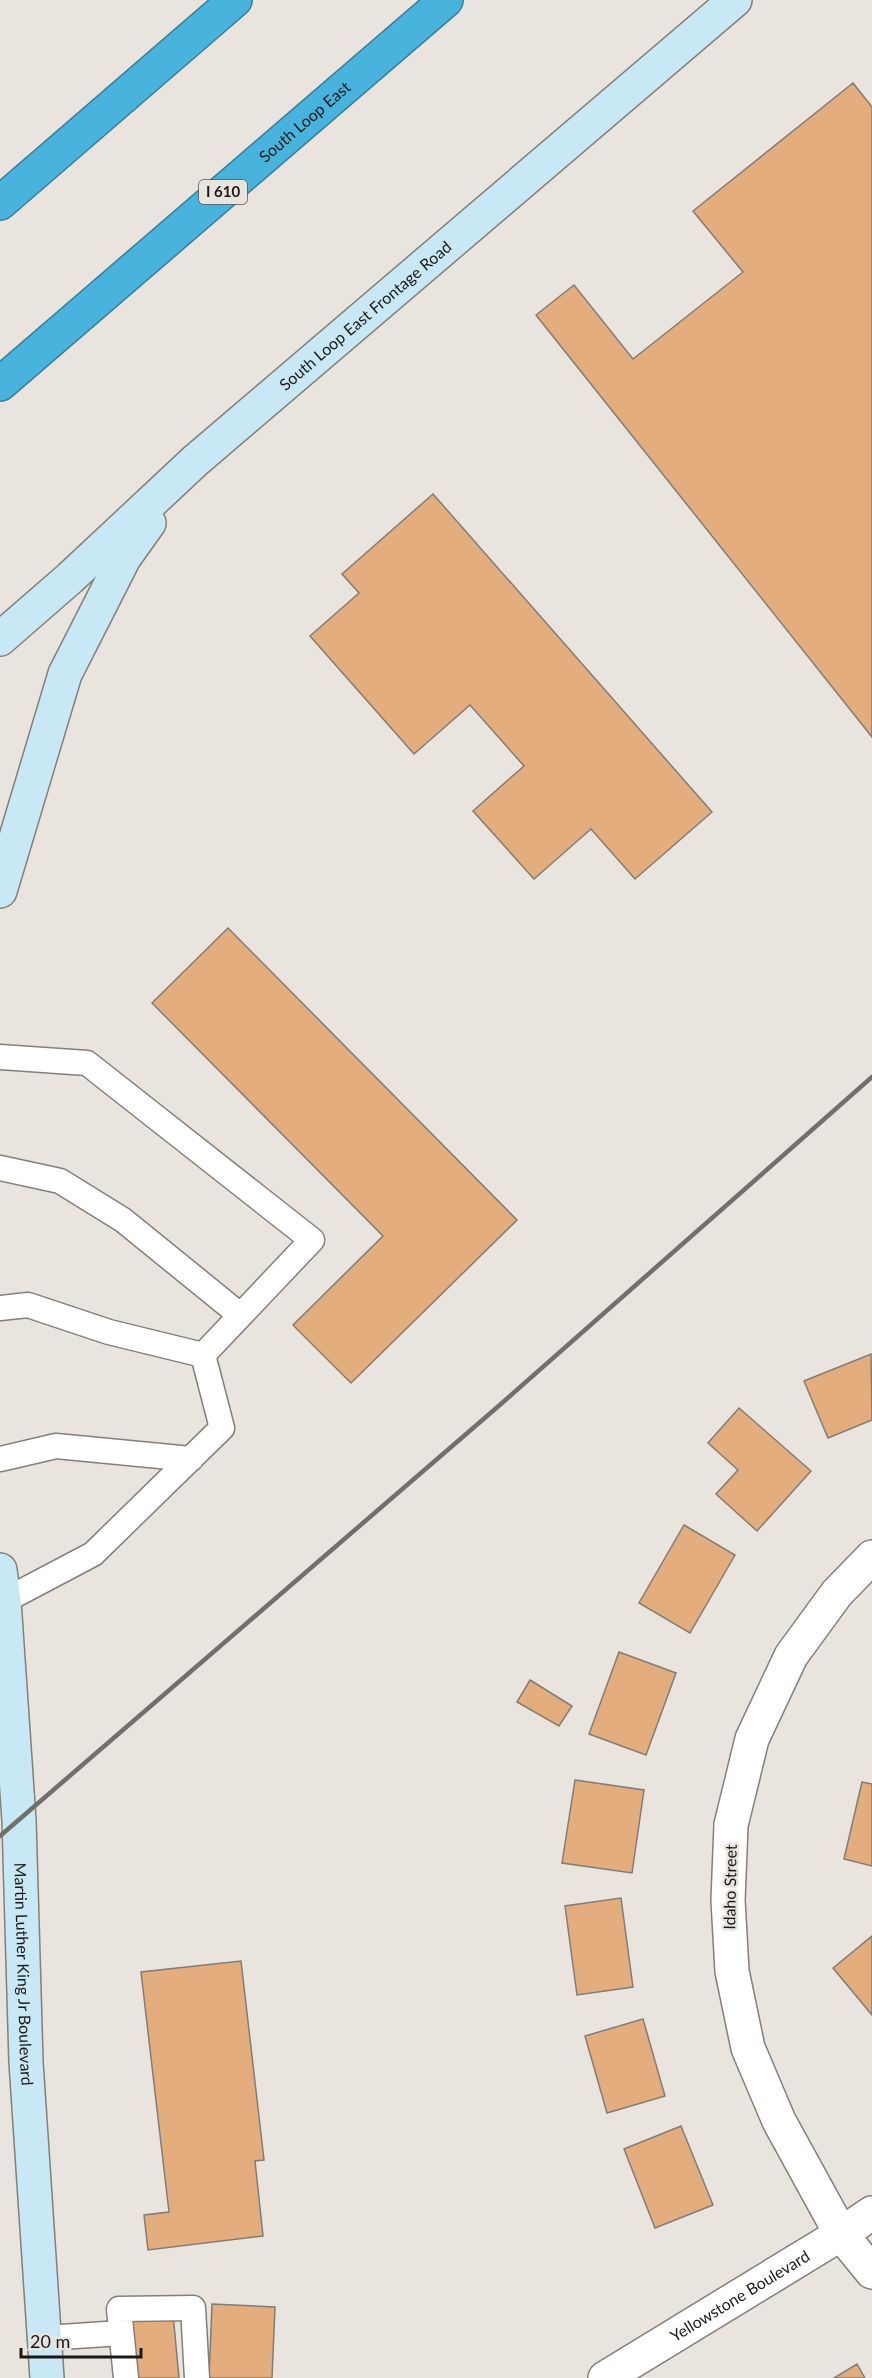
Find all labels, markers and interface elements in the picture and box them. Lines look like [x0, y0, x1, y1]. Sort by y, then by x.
street label: South Loop East [255, 77, 354, 166]
road number: I 610 [199, 180, 247, 204]
street label: South Loop East Frontage Road [275, 237, 455, 394]
street label: Idaho Street [719, 1844, 740, 1930]
street label: Martin Luther King Jr Boulevard [11, 1862, 38, 2086]
street label: Yellowstone Boulevard [666, 2246, 813, 2345]
scale bar [21, 2321, 141, 2359]
text: 20 m [30, 2330, 70, 2352]

